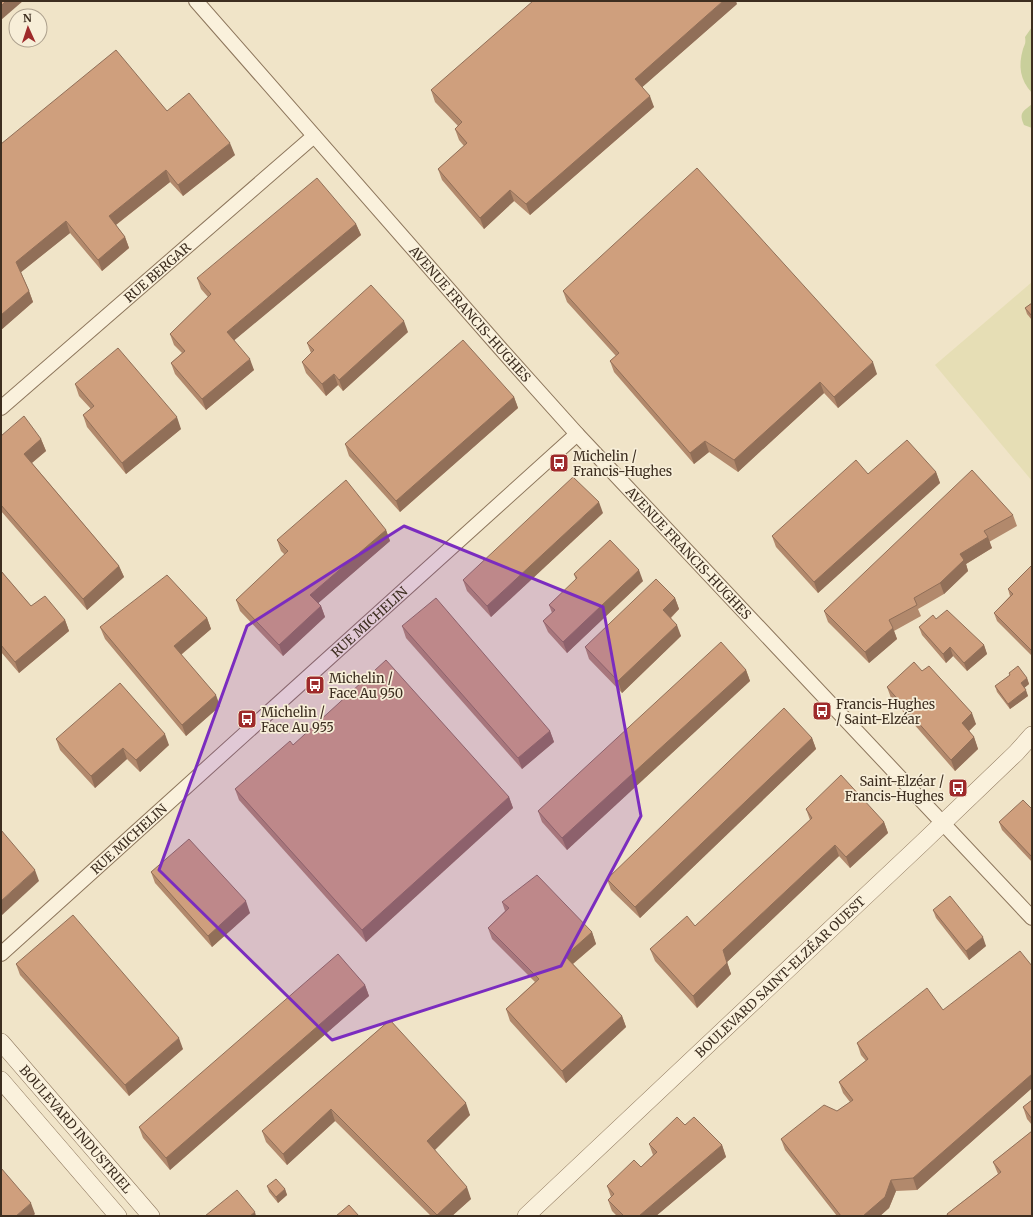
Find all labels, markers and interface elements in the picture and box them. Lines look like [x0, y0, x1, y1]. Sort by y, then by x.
north arrow [8, 8, 48, 48]
text: N [23, 11, 32, 25]
street label: RUE BERGAR [120, 239, 194, 306]
street label: AVENUE FRANCIS-HUGHES [405, 241, 535, 386]
place label: Michelin / Francis-Hughes [573, 448, 672, 480]
bus stop icon: Michelin / Francis-Hughes [548, 452, 570, 474]
street label: AVENUE FRANCIS-HUGHES [622, 482, 755, 623]
street label: RUE MICHELIN [327, 583, 411, 661]
place label: Michelin / Face Au 950 [329, 670, 403, 702]
bus stop icon: Michelin / Face Au 950 [304, 674, 326, 696]
place label: Francis-Hughes / Saint-Elzéar [836, 696, 935, 728]
bus stop icon: Francis-Hughes / Saint-Elzéar [811, 700, 833, 722]
place label: Michelin / Face Au 955 [261, 704, 334, 736]
bus stop icon: Michelin / Face Au 955 [236, 708, 258, 730]
place label: Saint-Elzéar / Francis-Hughes [845, 773, 944, 805]
bus stop icon: Saint-Elzéar / Francis-Hughes [947, 777, 969, 799]
street label: RUE MICHELIN [87, 800, 170, 878]
street label: BOULEVARD SAINT-ELZÉAR OUEST [691, 892, 869, 1061]
street label: BOULEVARD INDUSTRIEL [16, 1061, 136, 1197]

